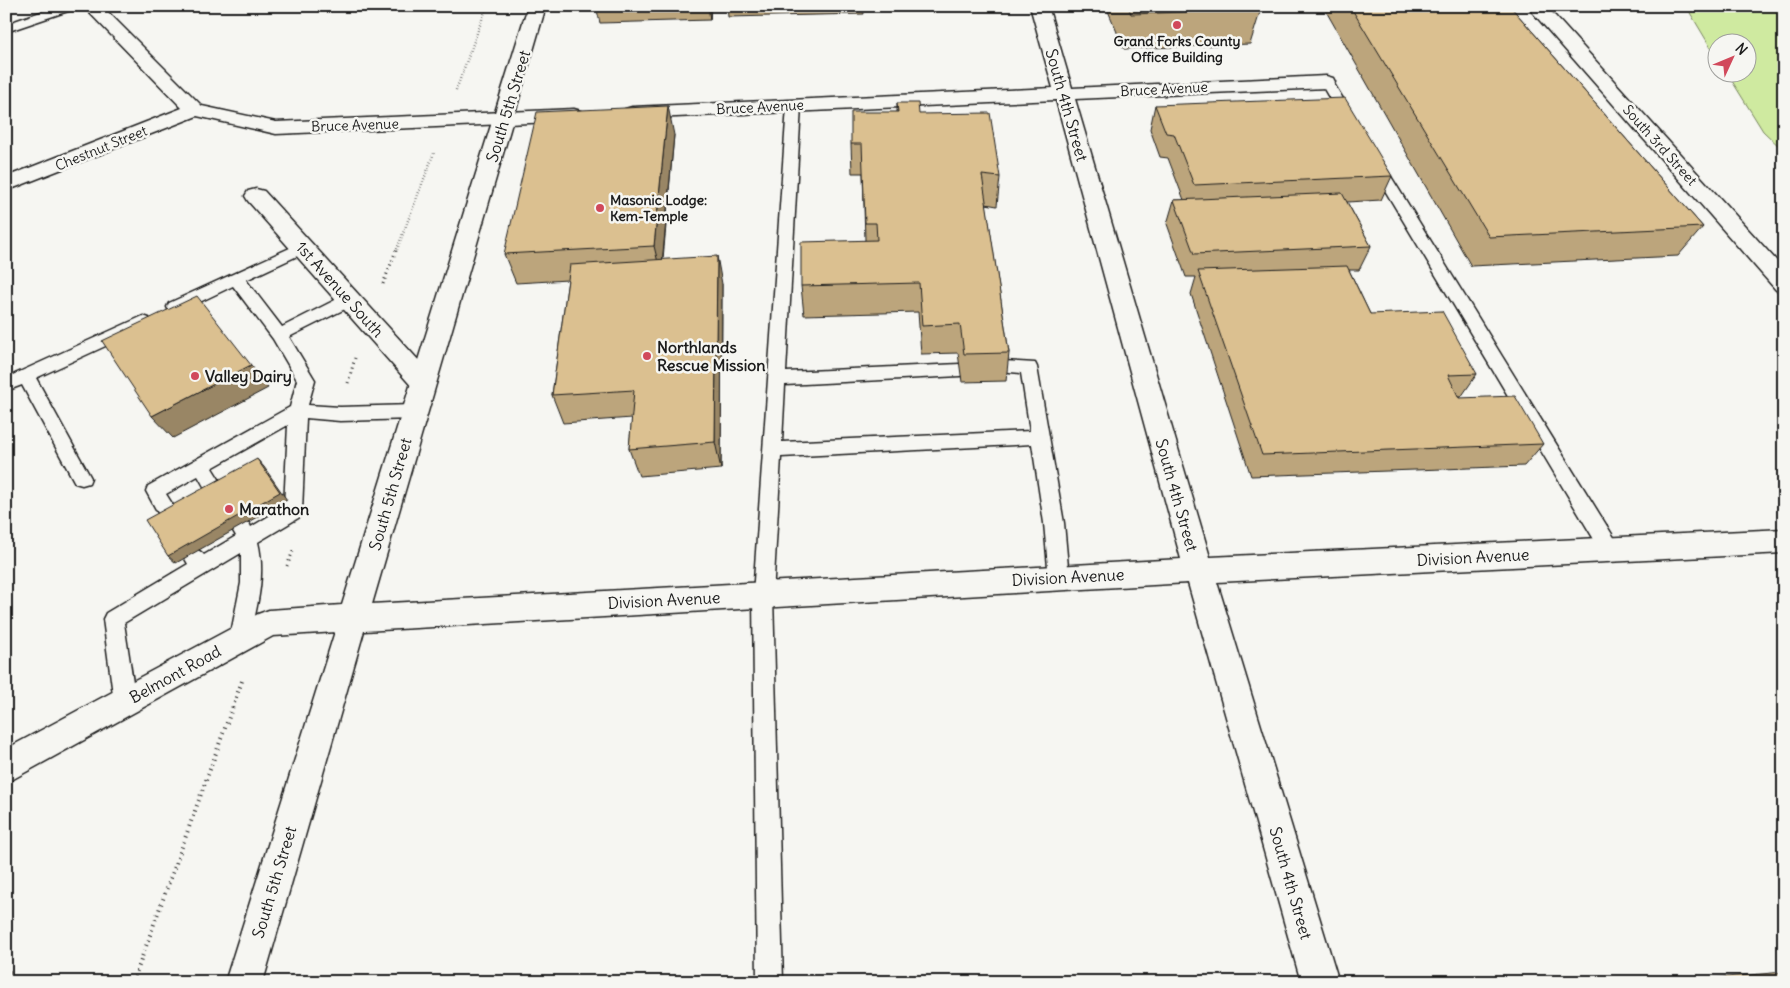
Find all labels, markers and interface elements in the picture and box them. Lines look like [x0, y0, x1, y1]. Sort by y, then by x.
marker: Grand Forks County Office Building [1171, 19, 1183, 31]
place label: Grand Forks County Office Building [1114, 32, 1240, 66]
north arrow [1708, 32, 1758, 82]
text: N [1732, 39, 1751, 59]
street label: South 4th Street [1041, 46, 1093, 164]
street label: South 5th Street [481, 47, 535, 164]
street label: Bruce Avenue [1120, 78, 1208, 100]
street label: Bruce Avenue [716, 96, 804, 118]
street label: South 3rd Street [1619, 101, 1701, 189]
street label: Bruce Avenue [311, 114, 399, 136]
street label: Chestnut Street [52, 121, 150, 175]
place label: Masonic Lodge: Kem-Temple [610, 191, 707, 225]
marker: Masonic Lodge: Kem-Temple [594, 202, 606, 214]
street label: 1st Avenue South [292, 237, 388, 341]
place label: Northlands Rescue Mission [657, 337, 765, 375]
marker: Northlands Rescue Mission [641, 350, 653, 362]
place label: Valley Dairy [205, 366, 292, 387]
marker: Valley Dairy [189, 370, 201, 382]
street label: South 5th Street [364, 435, 416, 553]
street label: South 4th Street [1151, 436, 1203, 554]
place label: Marathon [239, 499, 309, 519]
marker: Marathon [223, 503, 235, 515]
street label: Division Avenue [1416, 544, 1530, 570]
street label: Division Avenue [1011, 564, 1125, 590]
street label: Division Avenue [607, 587, 721, 613]
street label: Belmont Road [126, 641, 224, 707]
street label: South 5th Street [247, 823, 301, 940]
street label: South 4th Street [1265, 824, 1317, 942]

